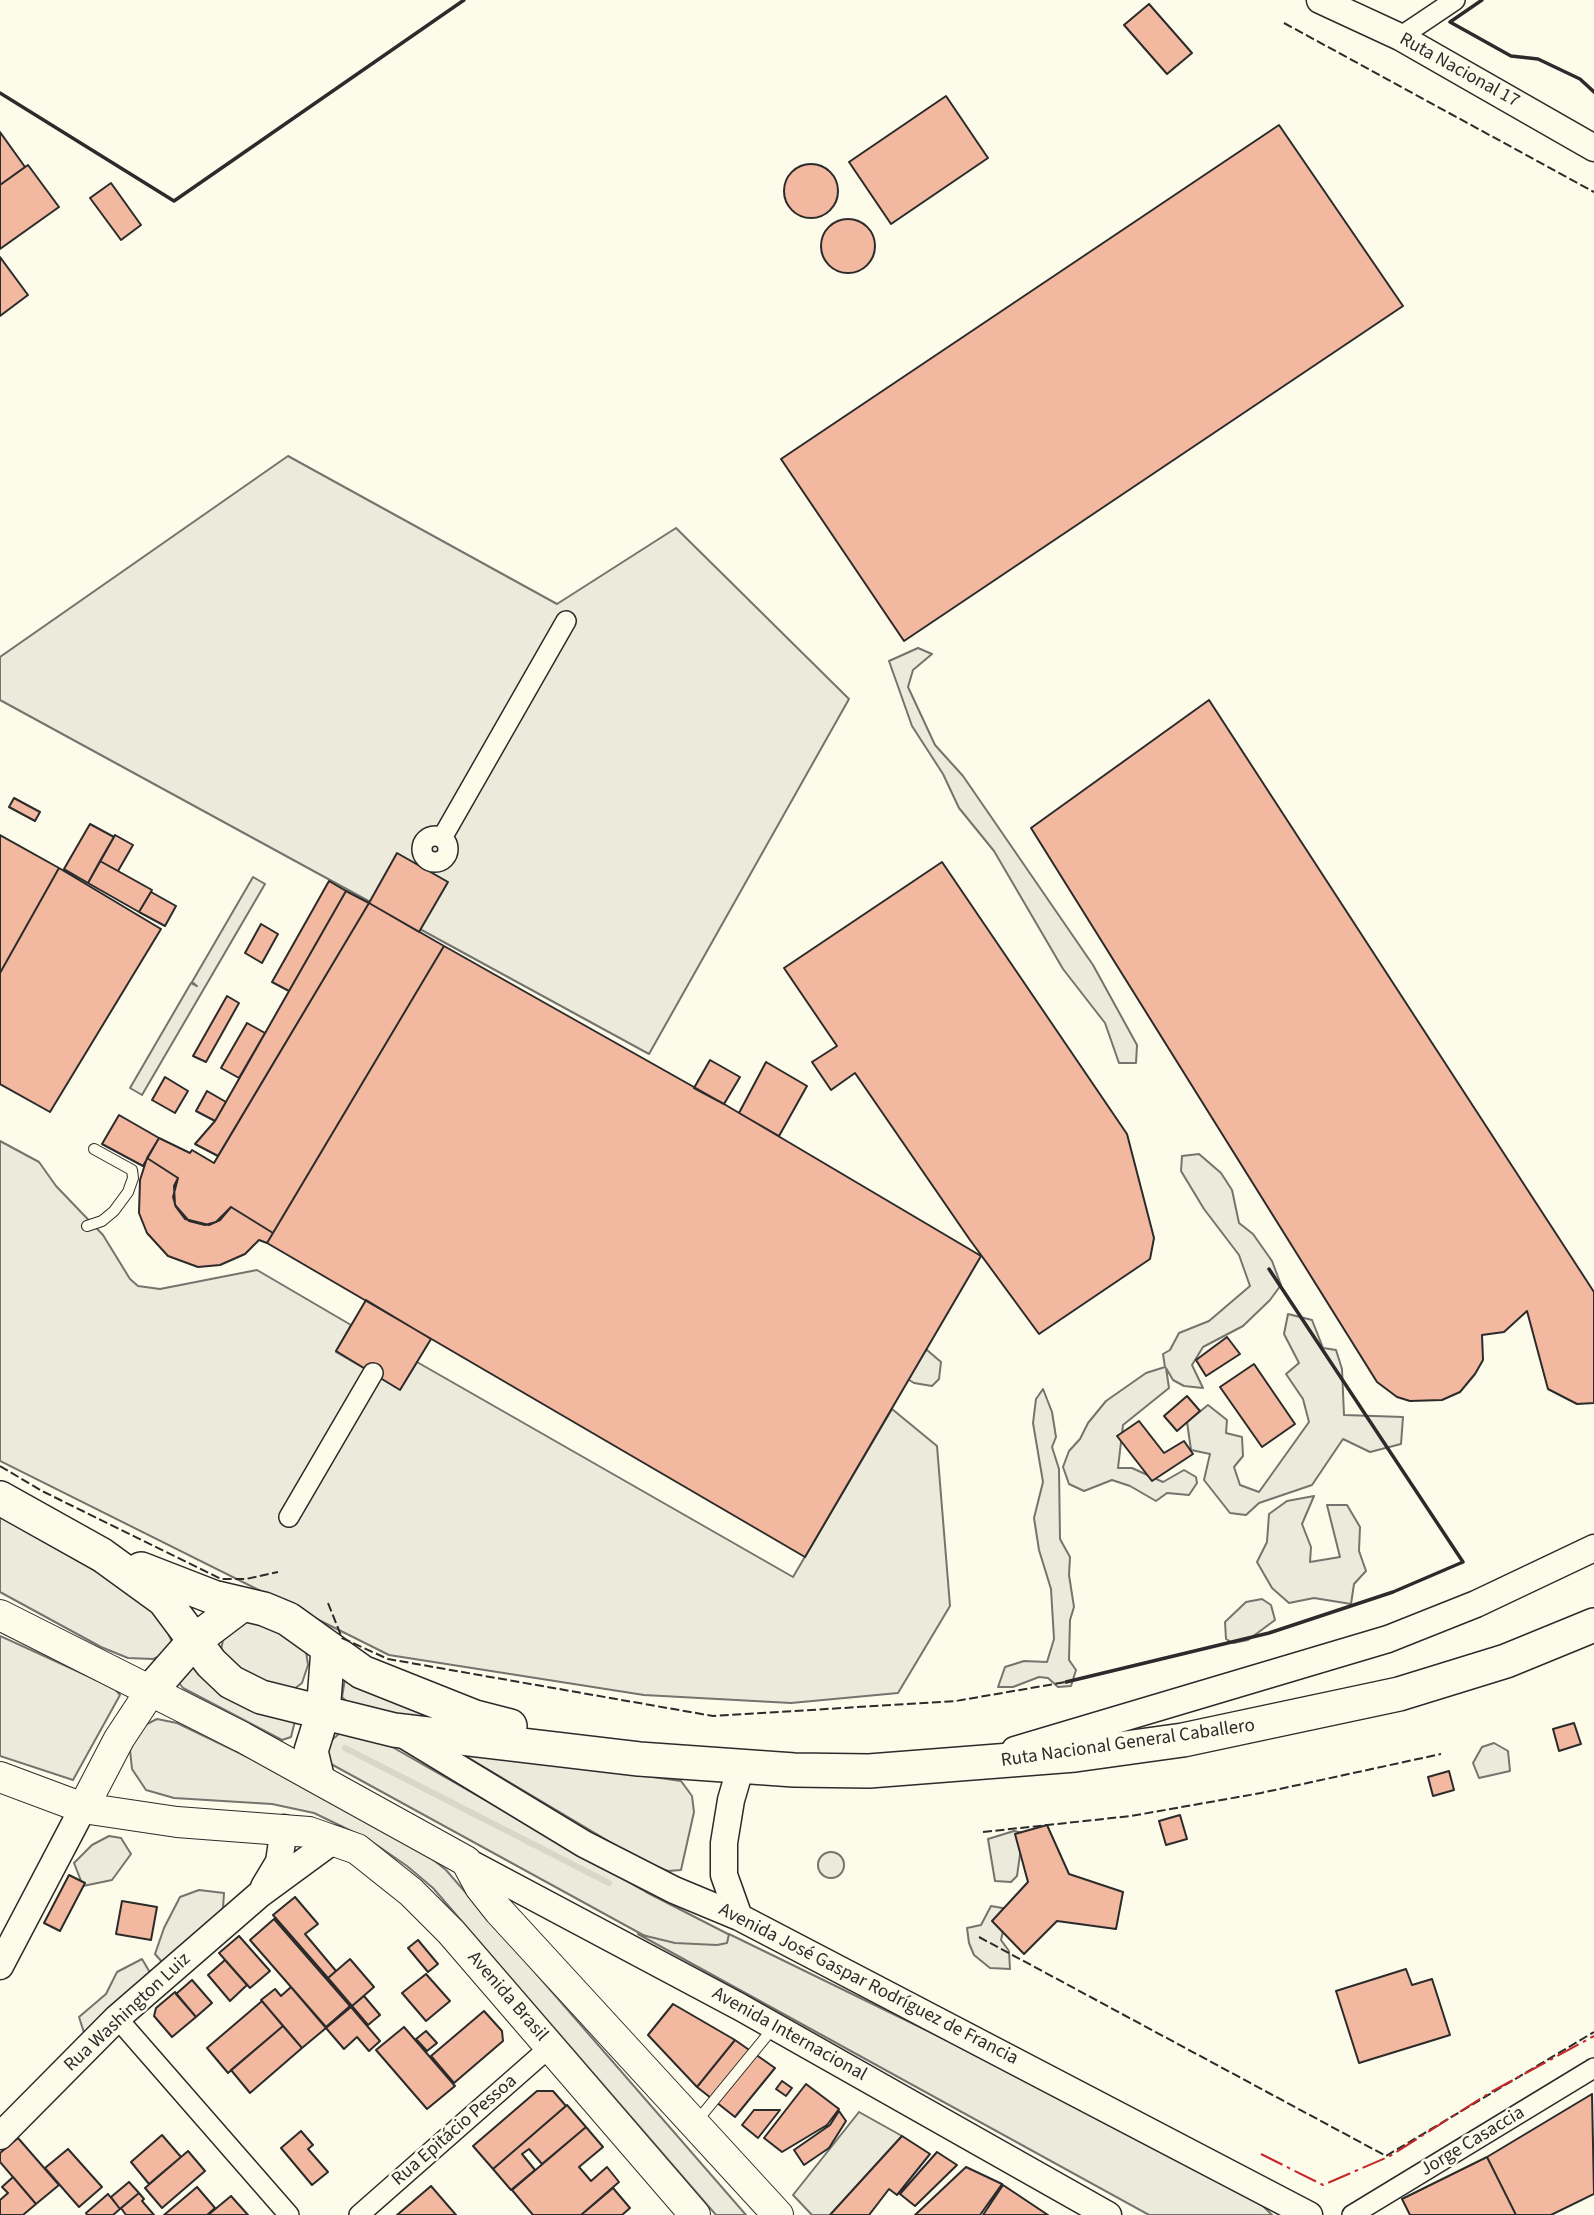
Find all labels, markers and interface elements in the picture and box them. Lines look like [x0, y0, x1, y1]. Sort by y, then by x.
street label: Ruta Nacional 17 [1395, 29, 1523, 113]
street label: Ruta Nacional General Caballero [1000, 1715, 1256, 1773]
street label: Avenida José Gaspar Rodríguez de Francia [714, 1899, 1022, 2071]
street label: Avenida Brasil [462, 1947, 552, 2047]
street label: Rua Washington Luiz [60, 1949, 196, 2077]
street label: Avenida Internacional [708, 1983, 870, 2087]
street label: Rua Epitácio Pessoa [388, 2071, 522, 2191]
street label: Jorge Casaccia [1417, 2102, 1529, 2182]

